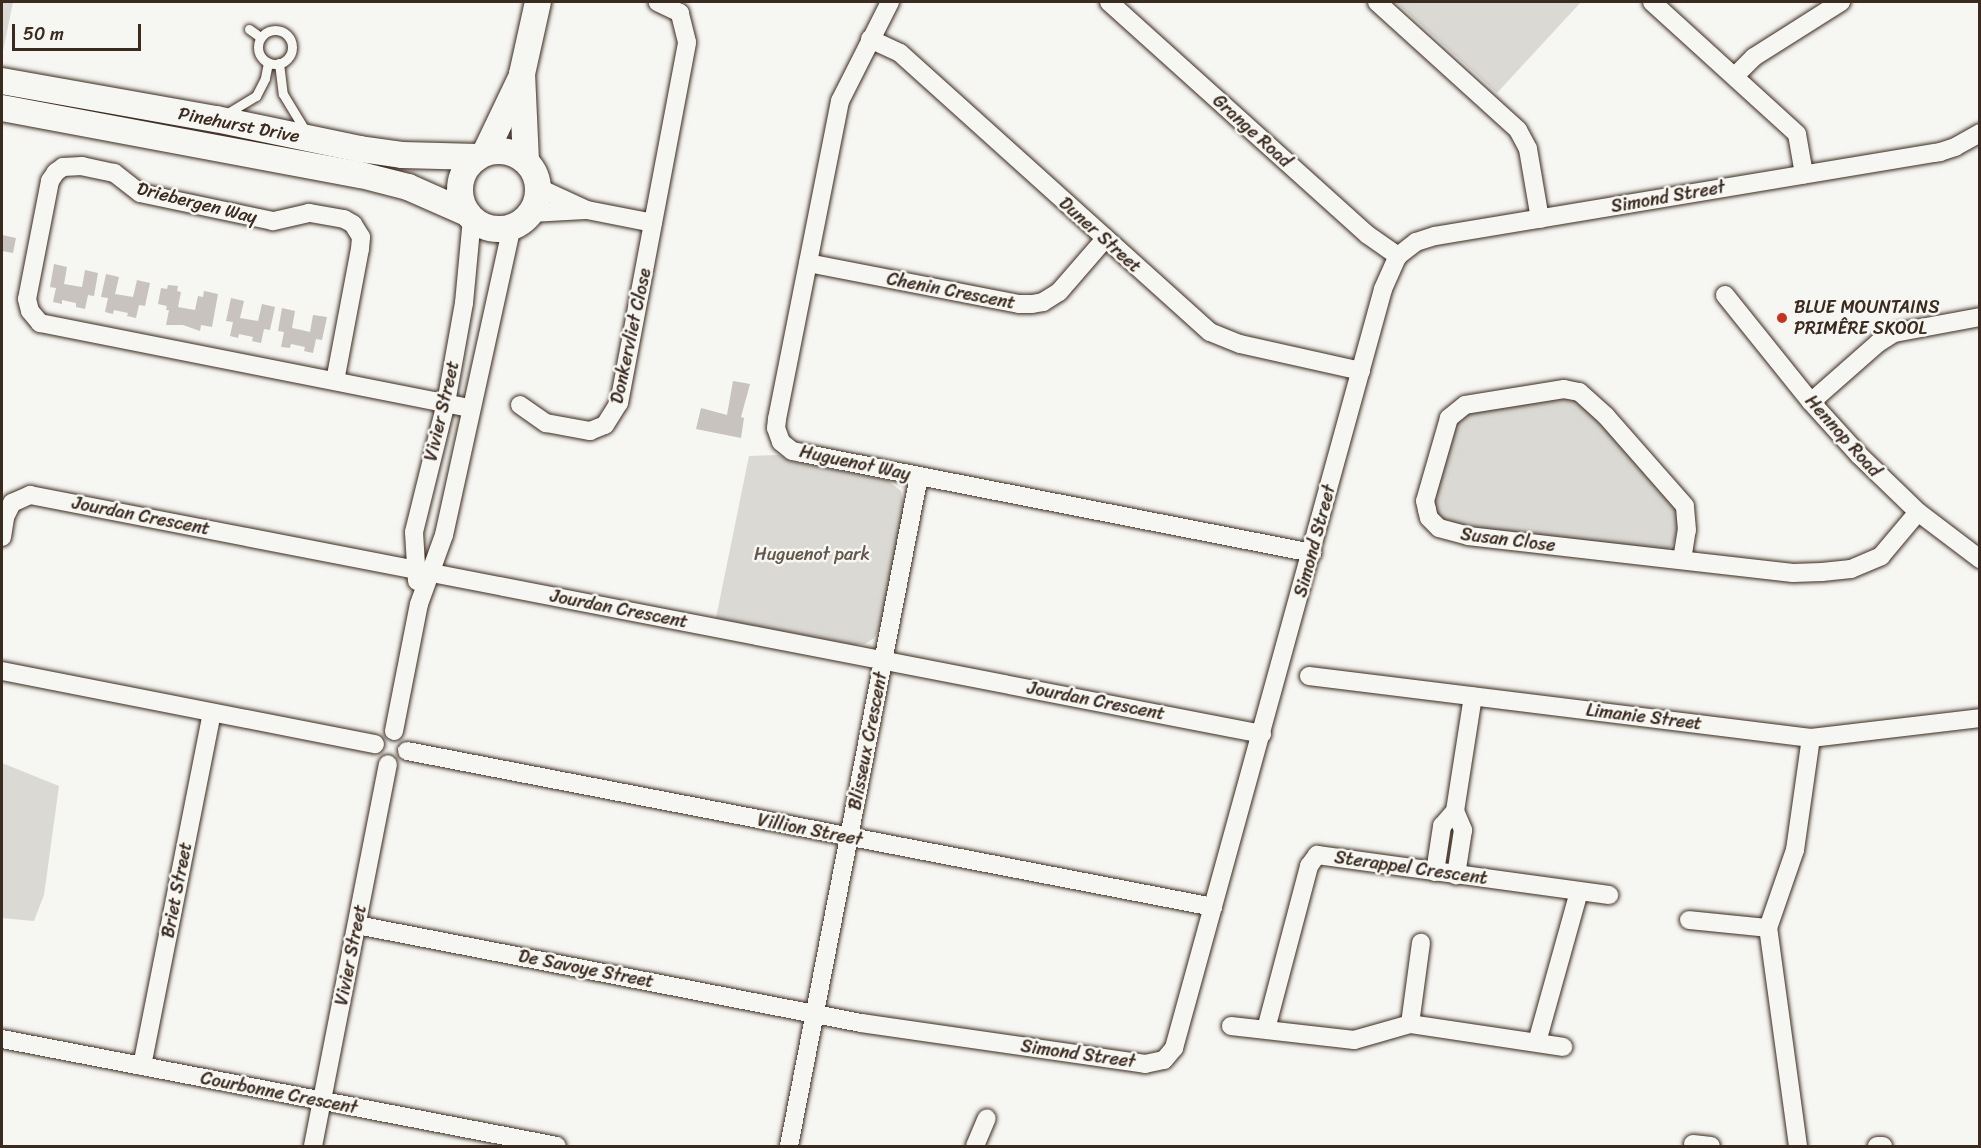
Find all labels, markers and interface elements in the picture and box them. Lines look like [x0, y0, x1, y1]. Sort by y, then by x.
scale bar [15, 12, 144, 50]
text: 50 m [23, 18, 64, 50]
street label: Grange Road [1208, 90, 1296, 172]
street label: Pinehurst Drive [177, 103, 301, 147]
street label: Simond Street [1609, 176, 1727, 218]
street label: Driebergen Way [135, 178, 259, 228]
street label: Duner Street [1054, 192, 1146, 278]
street label: Donkervliet Close [606, 266, 656, 406]
street label: Chenin Crescent [885, 268, 1017, 314]
place label: BLUE MOUNTAINS PRIMÊRE SKOOL [1794, 297, 1940, 340]
marker: BLUE MOUNTAINS PRIMÊRE SKOOL [1775, 311, 1789, 325]
street label: Vivier Street [420, 359, 464, 463]
street label: Hennop Road [1800, 390, 1886, 482]
street label: Huguenot Way [798, 441, 912, 485]
street label: Simond Street [1290, 482, 1340, 600]
street label: Jourdan Crescent [70, 492, 212, 540]
street label: Susan Close [1459, 523, 1557, 557]
park label: Huguenot park [754, 543, 870, 565]
street label: Jourdan Crescent [548, 585, 690, 633]
street label: Blisseux Crescent [844, 669, 892, 813]
street label: Jourdan Crescent [1025, 677, 1167, 725]
street label: Limanie Street [1585, 699, 1703, 735]
street label: Villion Street [756, 809, 864, 851]
street label: Briet Street [157, 840, 197, 940]
street label: Sterappel Crescent [1333, 847, 1489, 889]
street label: Vivier Street [331, 903, 371, 1007]
street label: De Savoye Street [516, 945, 656, 993]
street label: Simond Street [1019, 1035, 1137, 1073]
street label: Courbonne Crescent [198, 1067, 360, 1119]

